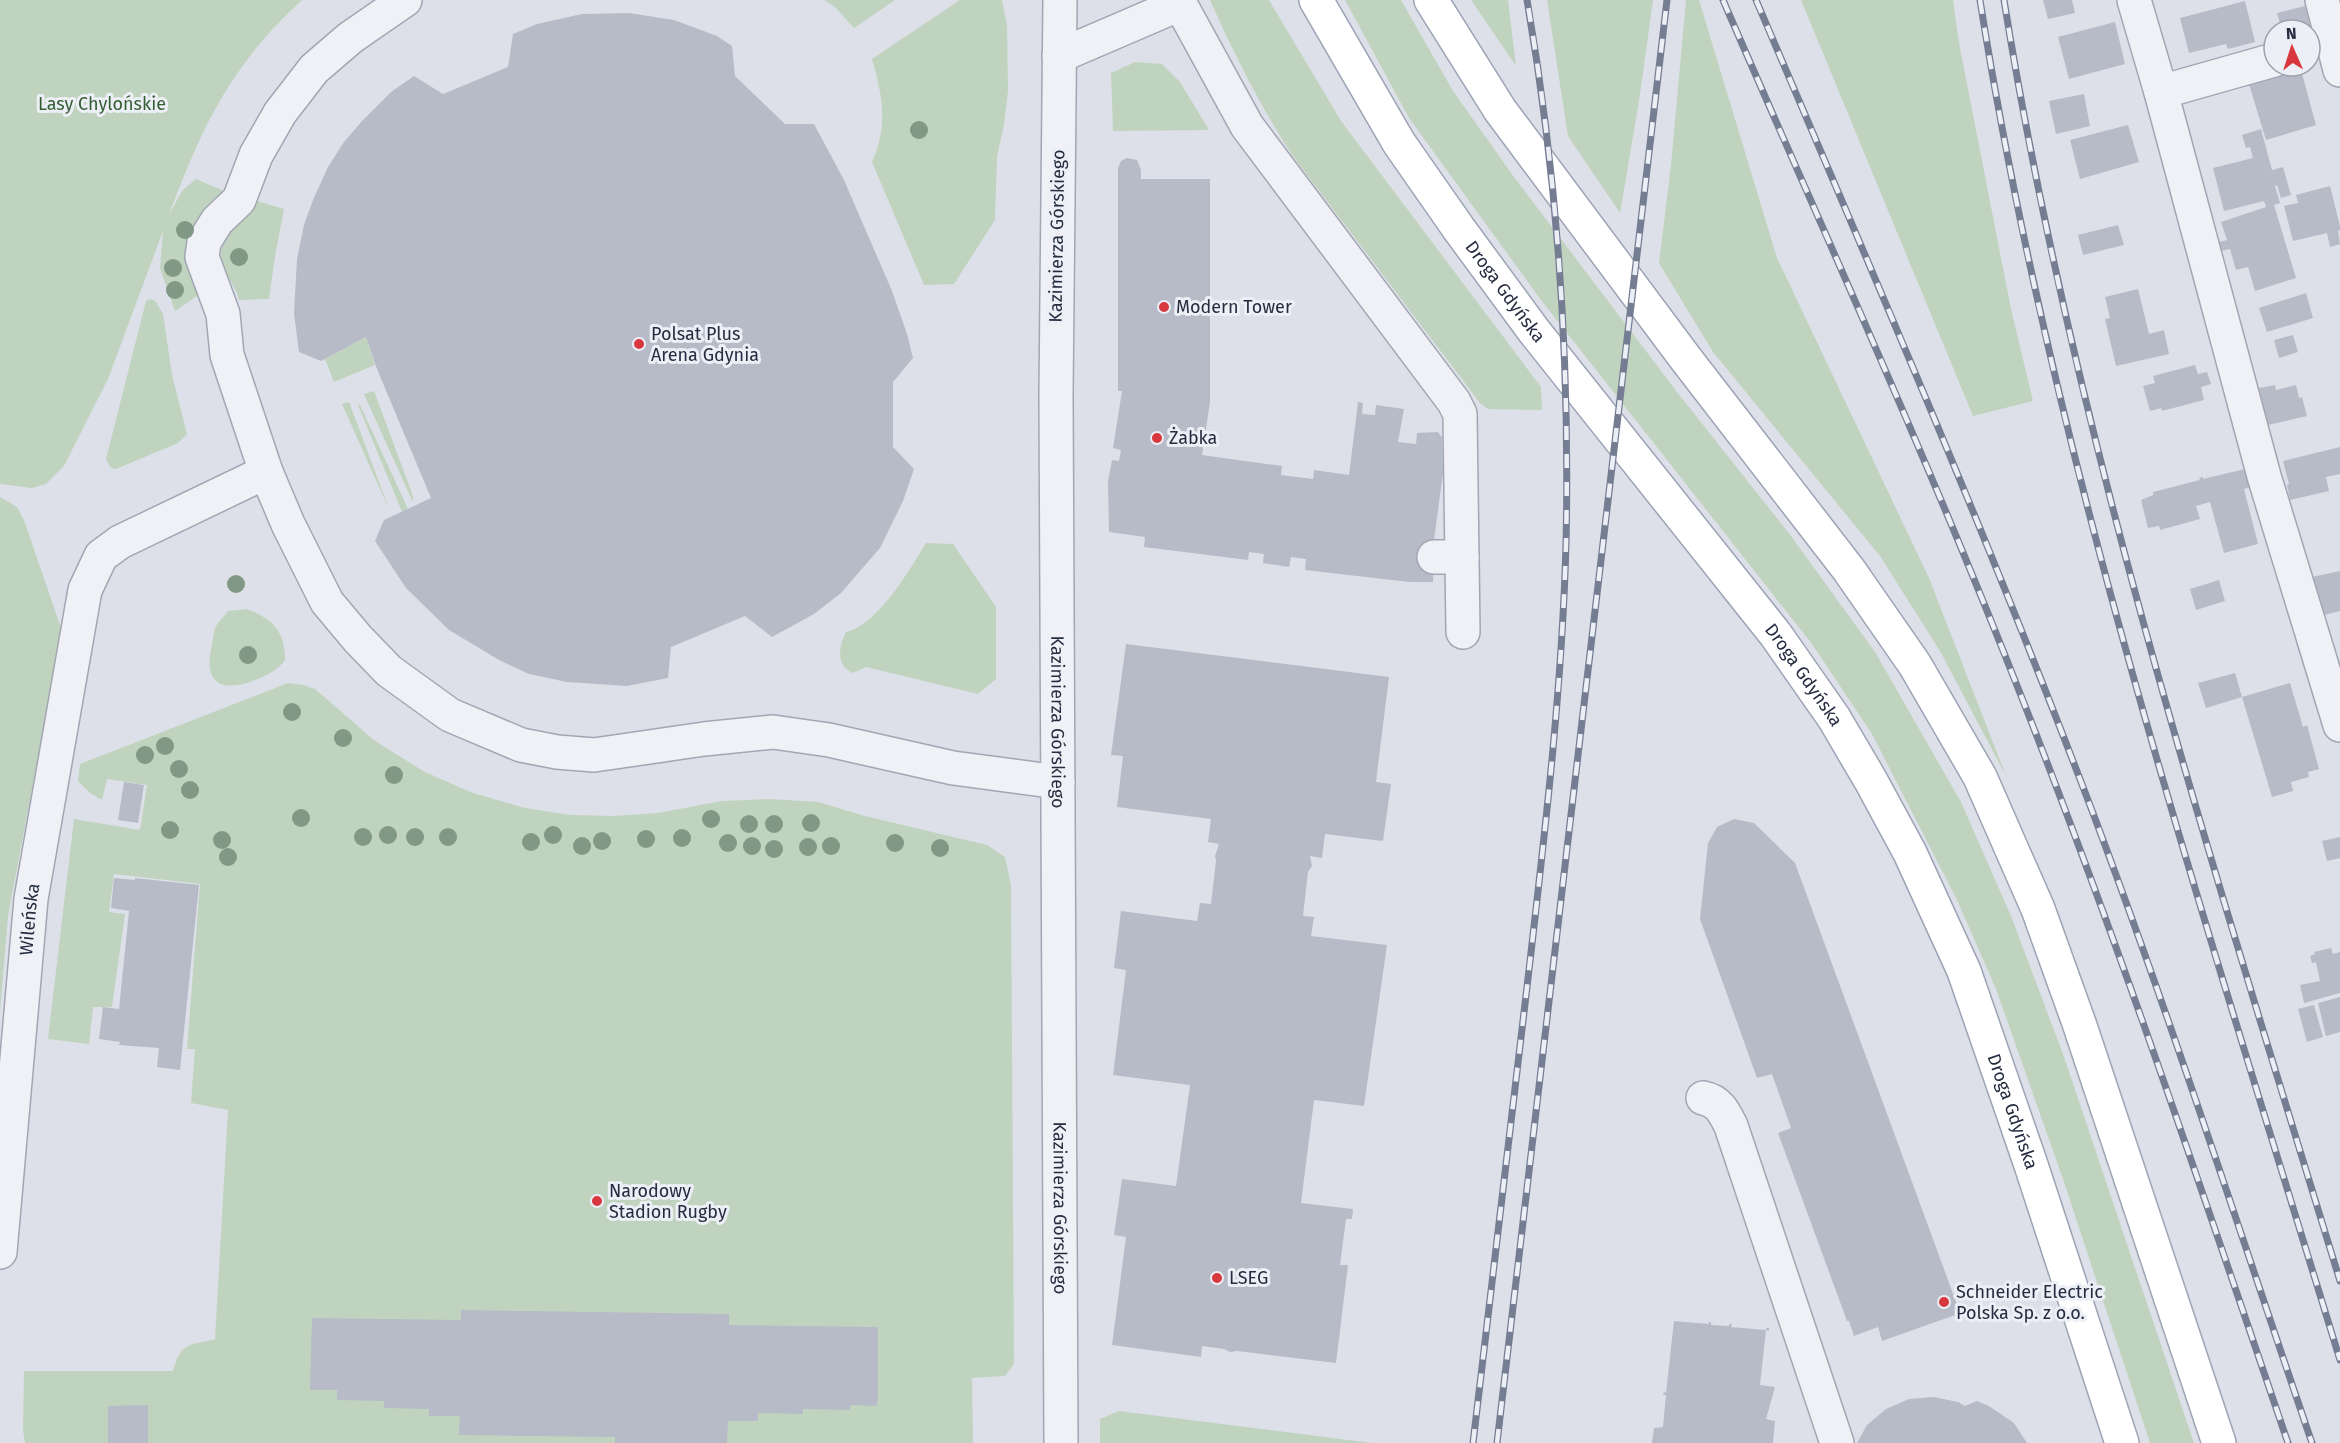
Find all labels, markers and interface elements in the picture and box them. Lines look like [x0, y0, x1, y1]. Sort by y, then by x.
north arrow [2262, 18, 2322, 78]
text: N [2285, 24, 2297, 43]
park label: Lasy Chylońskie [38, 93, 166, 115]
street label: Kazimierza Górskiego [1044, 149, 1070, 323]
street label: Droga Gdyńska [1460, 236, 1550, 347]
place label: Modern Tower [1176, 296, 1292, 318]
marker: Modern Tower [1157, 300, 1171, 314]
place label: Polsat Plus Arena Gdynia [651, 323, 759, 366]
marker: Polsat Plus Arena Gdynia [632, 337, 646, 351]
place label: Żabka [1169, 427, 1217, 449]
marker: Żabka [1150, 431, 1164, 445]
street label: Droga Gdyńska [1760, 619, 1847, 730]
street label: Kazimierza Górskiego [1046, 635, 1069, 809]
street label: Wileńska [15, 881, 45, 956]
street label: Droga Gdyńska [1982, 1051, 2043, 1172]
street label: Kazimierza Górskiego [1048, 1121, 1071, 1295]
place label: Narodowy Stadion Rugby [609, 1180, 727, 1223]
marker: Narodowy Stadion Rugby [590, 1194, 604, 1208]
place label: LSEG [1229, 1267, 1268, 1289]
marker: LSEG [1210, 1271, 1224, 1285]
place label: Schneider Electric Polska Sp. z o.o. [1956, 1281, 2103, 1324]
marker: Schneider Electric Polska Sp. z o.o. [1937, 1295, 1951, 1309]

